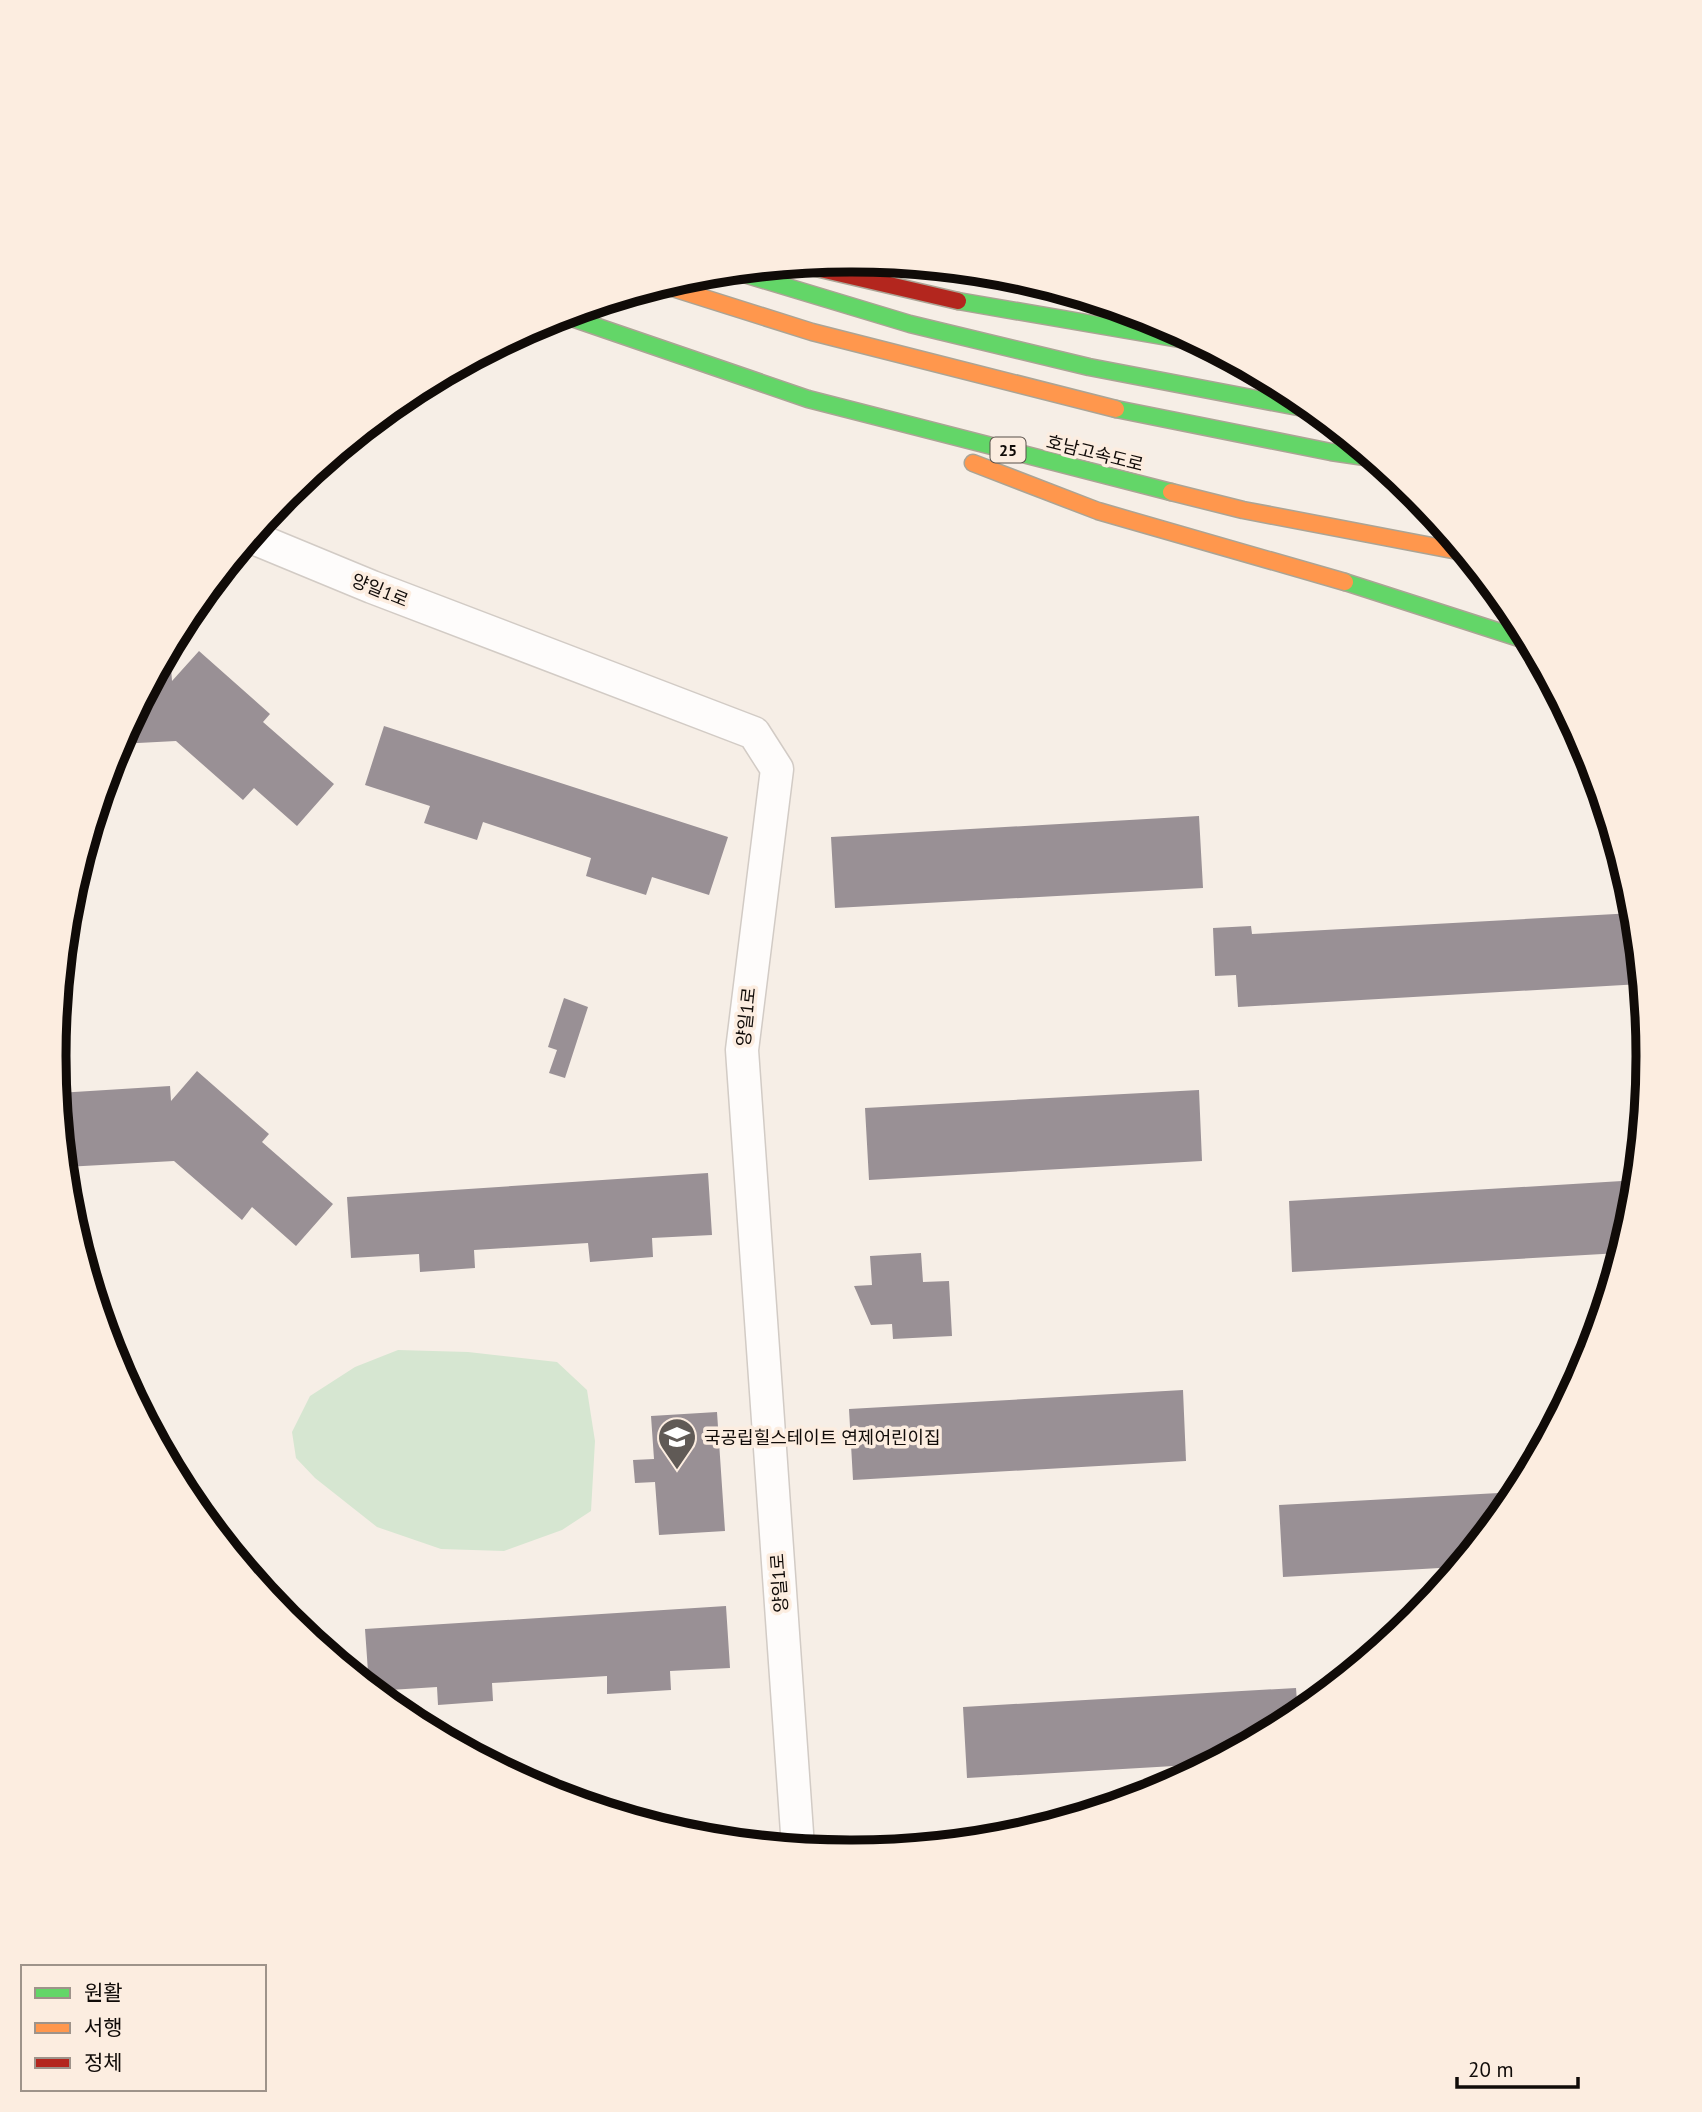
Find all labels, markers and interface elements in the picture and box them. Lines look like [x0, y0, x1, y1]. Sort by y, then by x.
street label: 호남고속도로 [1044, 430, 1146, 476]
road number: 25 [990, 438, 1026, 463]
street label: 양일1로 [348, 568, 412, 612]
street label: 양일1로 [731, 986, 761, 1048]
school or university icon: 국공립힐스테이트 연제어린이집 [656, 1416, 698, 1471]
place label: 국공립힐스테이트 연제어린이집 [704, 1426, 941, 1449]
street label: 양일1로 [765, 1553, 793, 1613]
legend [21, 1965, 266, 2091]
text: 원활 [84, 1979, 123, 2006]
text: 서행 [84, 2014, 123, 2041]
scale bar [1457, 2046, 1578, 2090]
text: 정체 [84, 2049, 123, 2076]
text: 20 m [1468, 2056, 1514, 2083]

